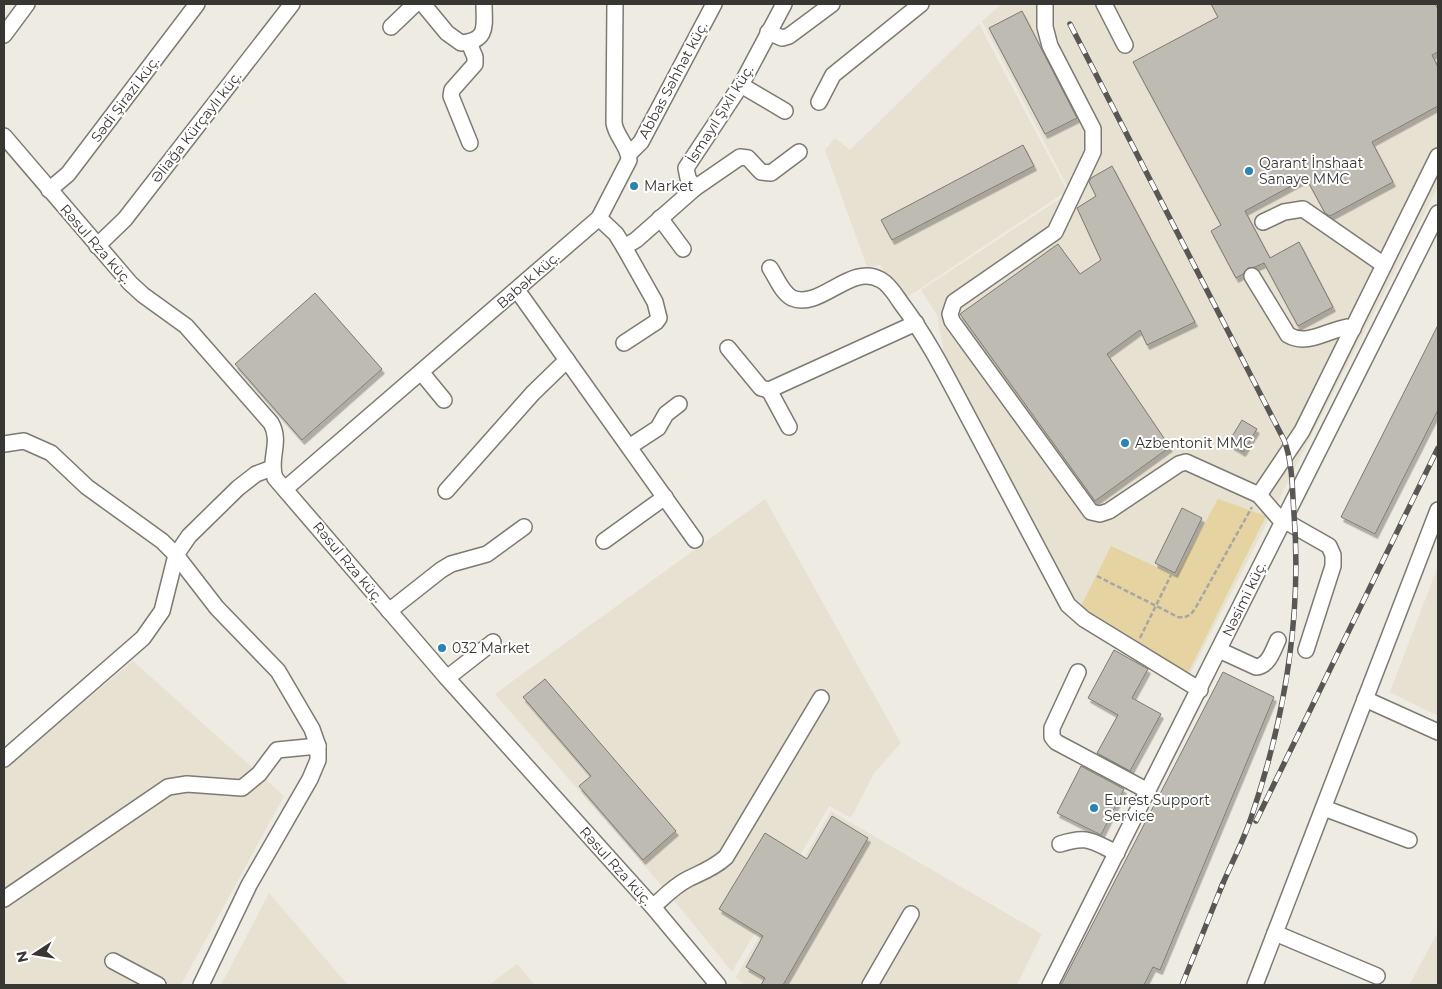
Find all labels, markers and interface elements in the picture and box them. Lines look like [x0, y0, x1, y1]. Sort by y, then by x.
street label: Abbas Səhhət küç. [634, 18, 712, 142]
street label: Sədi Şirazi küç. [87, 52, 163, 146]
street label: İsmayıl Şıxlı küç. [683, 61, 757, 166]
street label: Əliağa Kürçaylı küç. [147, 68, 245, 186]
place label: Qarant İnshaat Sanaye MMC [1259, 154, 1364, 188]
marker: Qarant İnshaat Sanaye MMC [1243, 165, 1255, 177]
place label: Market [644, 177, 694, 195]
marker: Market [628, 180, 640, 192]
street label: Rəsul Rza küç. [56, 200, 136, 288]
street label: Babək küç. [493, 248, 563, 312]
place label: Azbentonit MMC [1135, 434, 1253, 452]
marker: Azbentonit MMC [1119, 437, 1131, 449]
street label: Rəsul Rza küç. [309, 518, 387, 606]
street label: Nəsimi küç. [1218, 558, 1270, 640]
place label: 032 Market [452, 639, 530, 657]
marker: 032 Market [436, 642, 448, 654]
place label: Eurest Support Service [1104, 791, 1210, 825]
marker: Eurest Support Service [1088, 802, 1100, 814]
street label: Rəsul Rza küç. [576, 823, 656, 909]
north arrow [10, 929, 60, 979]
text: N [12, 949, 32, 964]

